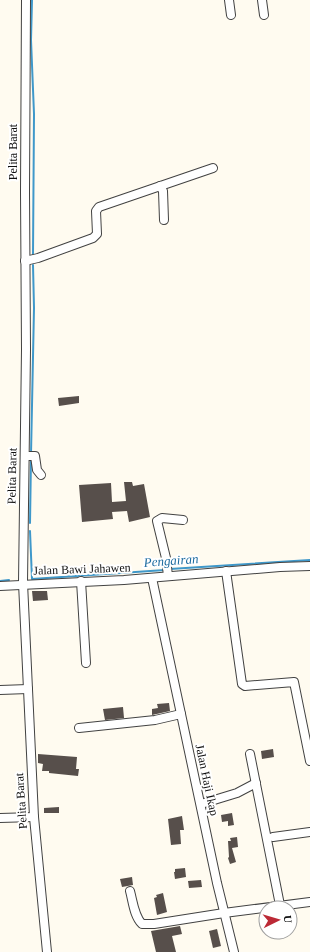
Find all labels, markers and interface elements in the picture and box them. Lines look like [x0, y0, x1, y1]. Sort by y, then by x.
street label: Pelita Barat [6, 123, 20, 180]
street label: Pelita Barat [5, 447, 20, 504]
water label: Pengairan [142, 551, 199, 570]
street label: Jalan Bawi Jahawen [33, 560, 131, 578]
street label: Jalan Haji Ikap [193, 743, 221, 817]
street label: Pelita Barat [12, 772, 30, 830]
north arrow [258, 900, 298, 940]
text: U [282, 915, 294, 924]

